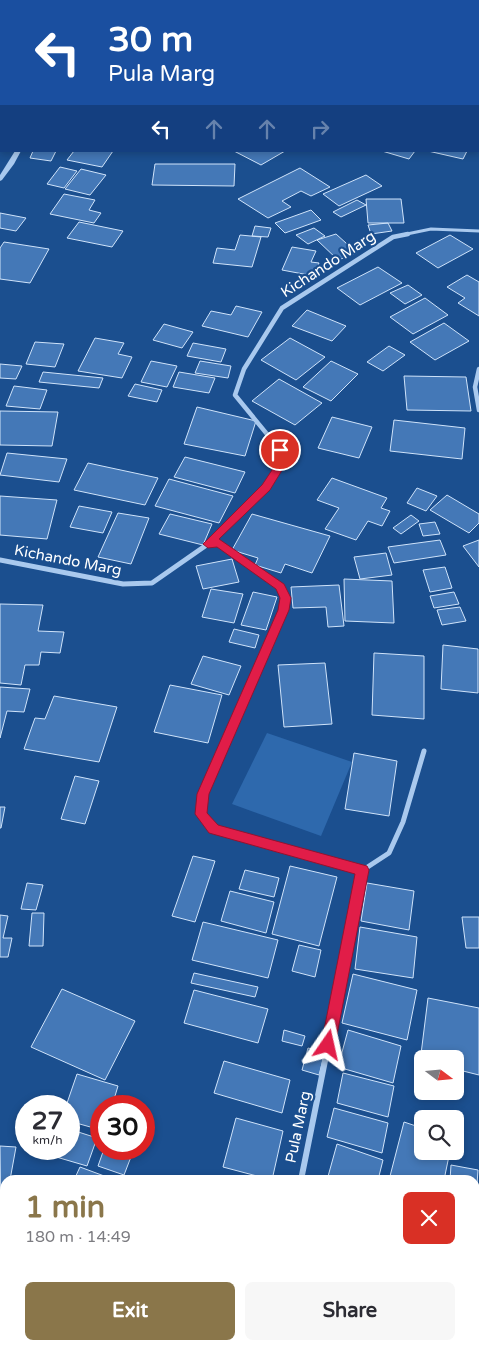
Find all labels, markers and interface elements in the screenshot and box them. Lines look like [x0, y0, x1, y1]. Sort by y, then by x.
text: 30 m [108, 19, 193, 61]
icon: left [25, 20, 90, 85]
text: Pula Marg [108, 61, 215, 87]
icon: left [147, 115, 175, 143]
icon: ahead [200, 115, 228, 143]
icon: ahead [253, 115, 281, 143]
icon: right [306, 115, 334, 143]
street label: Kichando Marg [277, 227, 379, 301]
pin [259, 429, 301, 471]
icon: arrive [266, 436, 294, 464]
street label: Kichando Marg [13, 541, 123, 579]
position arrow [301, 1018, 353, 1070]
north arrow [414, 1050, 464, 1100]
map controls [414, 1050, 464, 1160]
street label: Pula Marg [282, 1089, 314, 1165]
speed limit sign: 30 [90, 1095, 155, 1160]
text: 27 [32, 1106, 63, 1136]
button: search [414, 1110, 464, 1160]
text: km/h [32, 1133, 63, 1147]
text: 1 min [25, 1189, 105, 1226]
button: close [403, 1192, 455, 1244]
text: 180 m · 14:49 [25, 1227, 131, 1247]
button: Exit [25, 1282, 235, 1340]
button: Share [245, 1282, 455, 1340]

